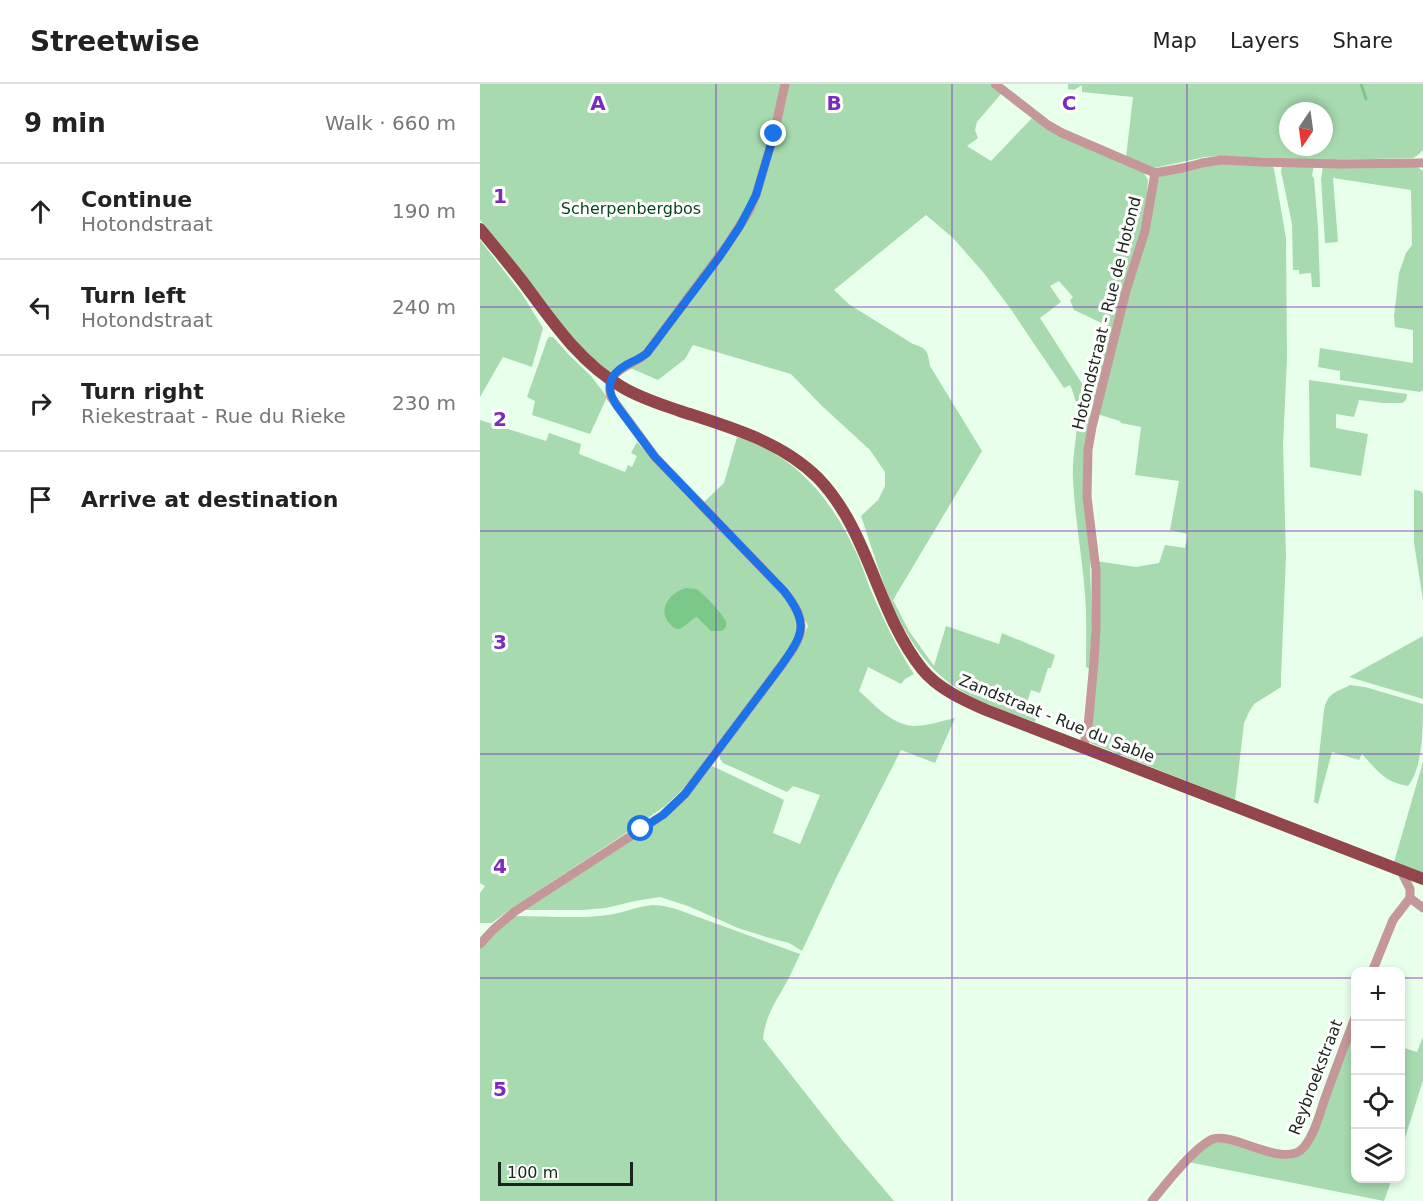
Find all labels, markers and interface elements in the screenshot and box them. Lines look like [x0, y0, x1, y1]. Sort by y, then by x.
text: Streetwise [30, 25, 200, 58]
text: Map [1153, 29, 1197, 53]
text: Layers [1230, 29, 1299, 53]
text: Share [1332, 29, 1393, 53]
text: A [590, 91, 606, 115]
text: B [826, 91, 842, 115]
text: C [1062, 91, 1076, 115]
north arrow [1279, 102, 1333, 156]
text: 9 min [24, 108, 106, 138]
text: Walk · 660 m [325, 111, 456, 135]
route end [760, 120, 786, 146]
text: 1 [493, 184, 507, 208]
text: Continue [81, 187, 192, 212]
street label: Hotondstraat - Rue de Hotond [1068, 194, 1145, 432]
icon: ahead [24, 195, 57, 228]
text: 190 m [392, 199, 456, 223]
park label: Scherpenbergbos [561, 199, 701, 218]
text: Hotondstraat [81, 212, 213, 236]
text: Turn left [81, 283, 186, 308]
icon: left [24, 291, 57, 324]
text: 240 m [392, 295, 456, 319]
text: Hotondstraat [81, 308, 213, 332]
text: Turn right [81, 379, 204, 404]
icon: right [24, 387, 57, 420]
text: 230 m [392, 391, 456, 415]
text: Riekestraat - Rue du Rieke [81, 404, 346, 428]
text: 2 [493, 407, 507, 431]
icon: arrive [24, 483, 57, 516]
text: Arrive at destination [81, 487, 338, 512]
text: 3 [493, 630, 507, 654]
street label: Zandstraat - Rue du Sable [956, 670, 1157, 766]
route start [627, 815, 653, 841]
text: 4 [493, 854, 507, 878]
map controls [1351, 967, 1405, 1183]
button: + [1351, 967, 1405, 1021]
street label: Reybroekstraat [1285, 1017, 1346, 1138]
button: − [1351, 1021, 1405, 1075]
button: locate [1351, 1075, 1405, 1129]
text: 5 [493, 1077, 507, 1101]
button: layers [1351, 1129, 1405, 1183]
scale bar [498, 1159, 633, 1186]
text: 100 m [507, 1163, 558, 1182]

